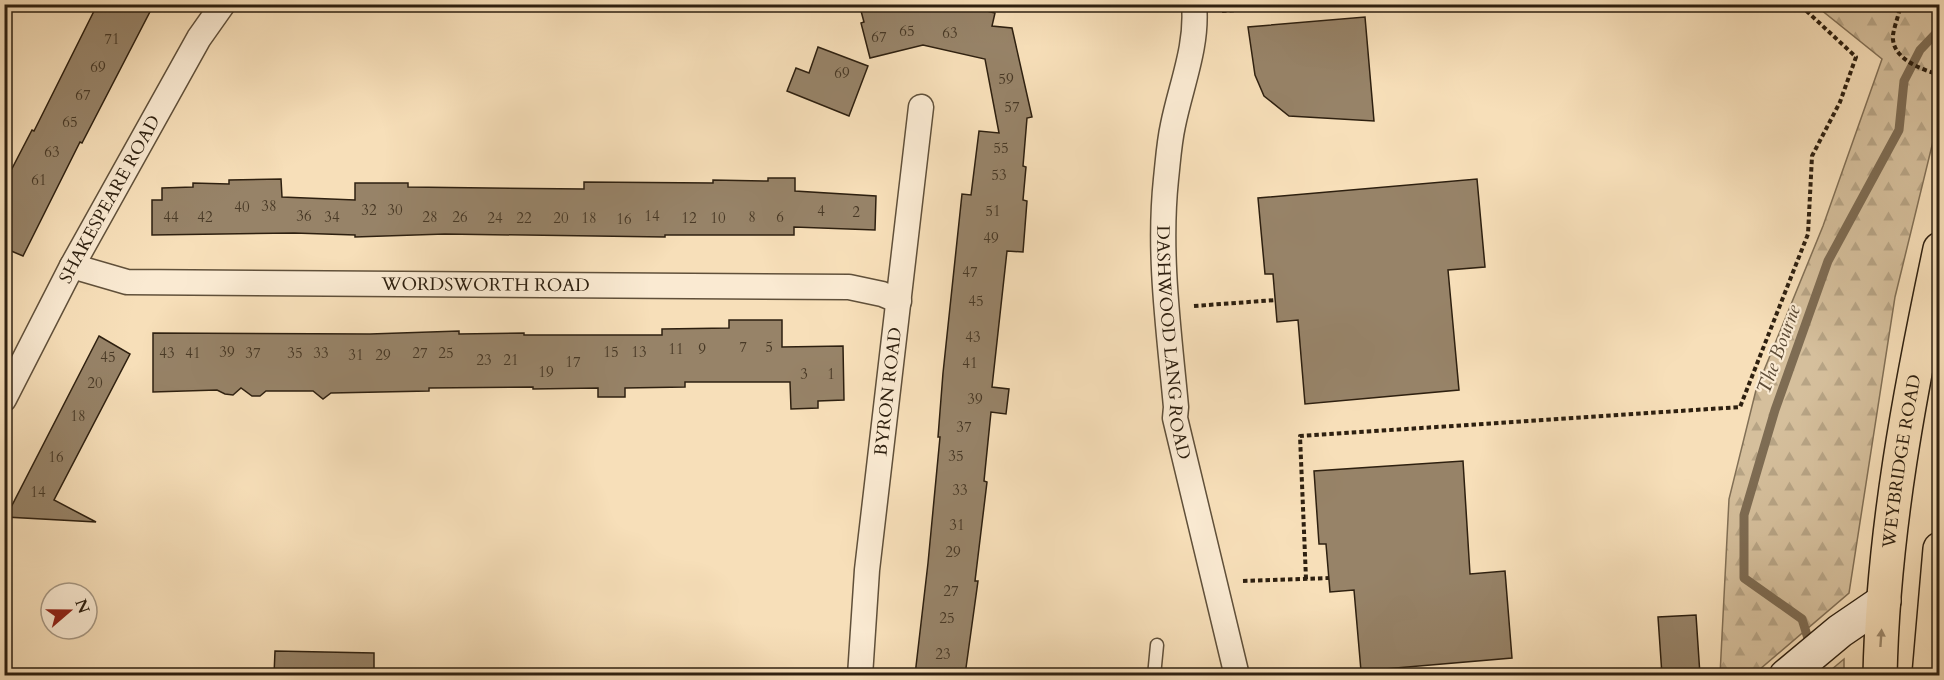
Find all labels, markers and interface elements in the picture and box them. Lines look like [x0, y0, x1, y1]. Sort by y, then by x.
house number: 65 [899, 21, 915, 41]
house number: 63 [942, 23, 958, 43]
house number: 67 [871, 27, 887, 47]
house number: 71 [104, 29, 120, 49]
house number: 69 [90, 57, 106, 77]
house number: 69 [834, 63, 850, 83]
house number: 59 [998, 69, 1014, 89]
house number: 67 [75, 85, 91, 105]
house number: 57 [1004, 97, 1020, 117]
street label: SHAKESPEARE ROAD [53, 111, 167, 288]
house number: 65 [62, 112, 78, 132]
house number: 55 [993, 138, 1009, 158]
house number: 63 [44, 142, 60, 162]
house number: 53 [991, 165, 1007, 185]
house number: 61 [31, 170, 47, 190]
house number: 38 [261, 196, 277, 216]
house number: 40 [234, 197, 250, 217]
house number: 32 [361, 200, 377, 220]
house number: 30 [387, 200, 403, 220]
house number: 4 [817, 201, 825, 221]
house number: 51 [985, 201, 1001, 221]
house number: 2 [852, 202, 860, 222]
house number: 36 [296, 206, 312, 226]
house number: 14 [644, 206, 660, 226]
house number: 44 [163, 207, 179, 227]
house number: 42 [197, 207, 213, 227]
house number: 34 [324, 207, 340, 227]
house number: 28 [422, 207, 438, 227]
house number: 26 [452, 207, 468, 227]
house number: 8 [748, 207, 756, 227]
house number: 6 [776, 207, 784, 227]
house number: 24 [487, 208, 503, 228]
house number: 22 [516, 208, 532, 228]
house number: 20 [553, 208, 569, 228]
house number: 18 [581, 208, 597, 228]
house number: 12 [681, 208, 697, 228]
house number: 10 [710, 208, 726, 228]
house number: 16 [616, 209, 632, 229]
street label: DASHWOOD LANG ROAD [1150, 225, 1197, 462]
house number: 49 [983, 228, 999, 248]
house number: 47 [962, 262, 978, 282]
street label: WORDSWORTH ROAD [381, 272, 590, 298]
house number: 45 [968, 291, 984, 311]
water label: The Bourne [1750, 301, 1807, 398]
street label: BYRON ROAD [868, 326, 908, 457]
house number: 43 [965, 327, 981, 347]
house number: 7 [739, 337, 747, 357]
house number: 5 [765, 337, 773, 357]
house number: 11 [668, 339, 684, 359]
house number: 9 [698, 339, 706, 359]
house number: 39 [219, 342, 235, 362]
house number: 15 [603, 342, 619, 362]
house number: 13 [631, 342, 647, 362]
house number: 43 [159, 343, 175, 363]
house number: 41 [185, 343, 201, 363]
house number: 37 [245, 343, 261, 363]
house number: 35 [287, 343, 303, 363]
house number: 33 [313, 343, 329, 363]
house number: 27 [412, 343, 428, 363]
house number: 25 [438, 343, 454, 363]
house number: 31 [348, 345, 364, 365]
house number: 29 [375, 345, 391, 365]
house number: 45 [100, 347, 116, 367]
house number: 23 [476, 350, 492, 370]
house number: 21 [503, 350, 519, 370]
house number: 17 [565, 352, 581, 372]
house number: 41 [962, 353, 978, 373]
house number: 19 [538, 362, 554, 382]
house number: 3 [800, 364, 808, 384]
house number: 1 [827, 364, 835, 384]
street label: WEYBRIDGE ROAD [1876, 372, 1927, 551]
house number: 20 [87, 373, 103, 393]
house number: 39 [967, 389, 983, 409]
house number: 18 [70, 406, 86, 426]
house number: 37 [956, 417, 972, 437]
house number: 35 [948, 446, 964, 466]
house number: 16 [48, 447, 64, 467]
house number: 33 [952, 480, 968, 500]
house number: 14 [30, 482, 46, 502]
house number: 31 [949, 515, 965, 535]
house number: 29 [945, 542, 961, 562]
north arrow [39, 581, 99, 641]
house number: 27 [943, 581, 959, 601]
text: N [69, 596, 95, 617]
house number: 25 [939, 608, 955, 628]
one-way arrow [1877, 629, 1886, 648]
house number: 23 [935, 644, 951, 664]

